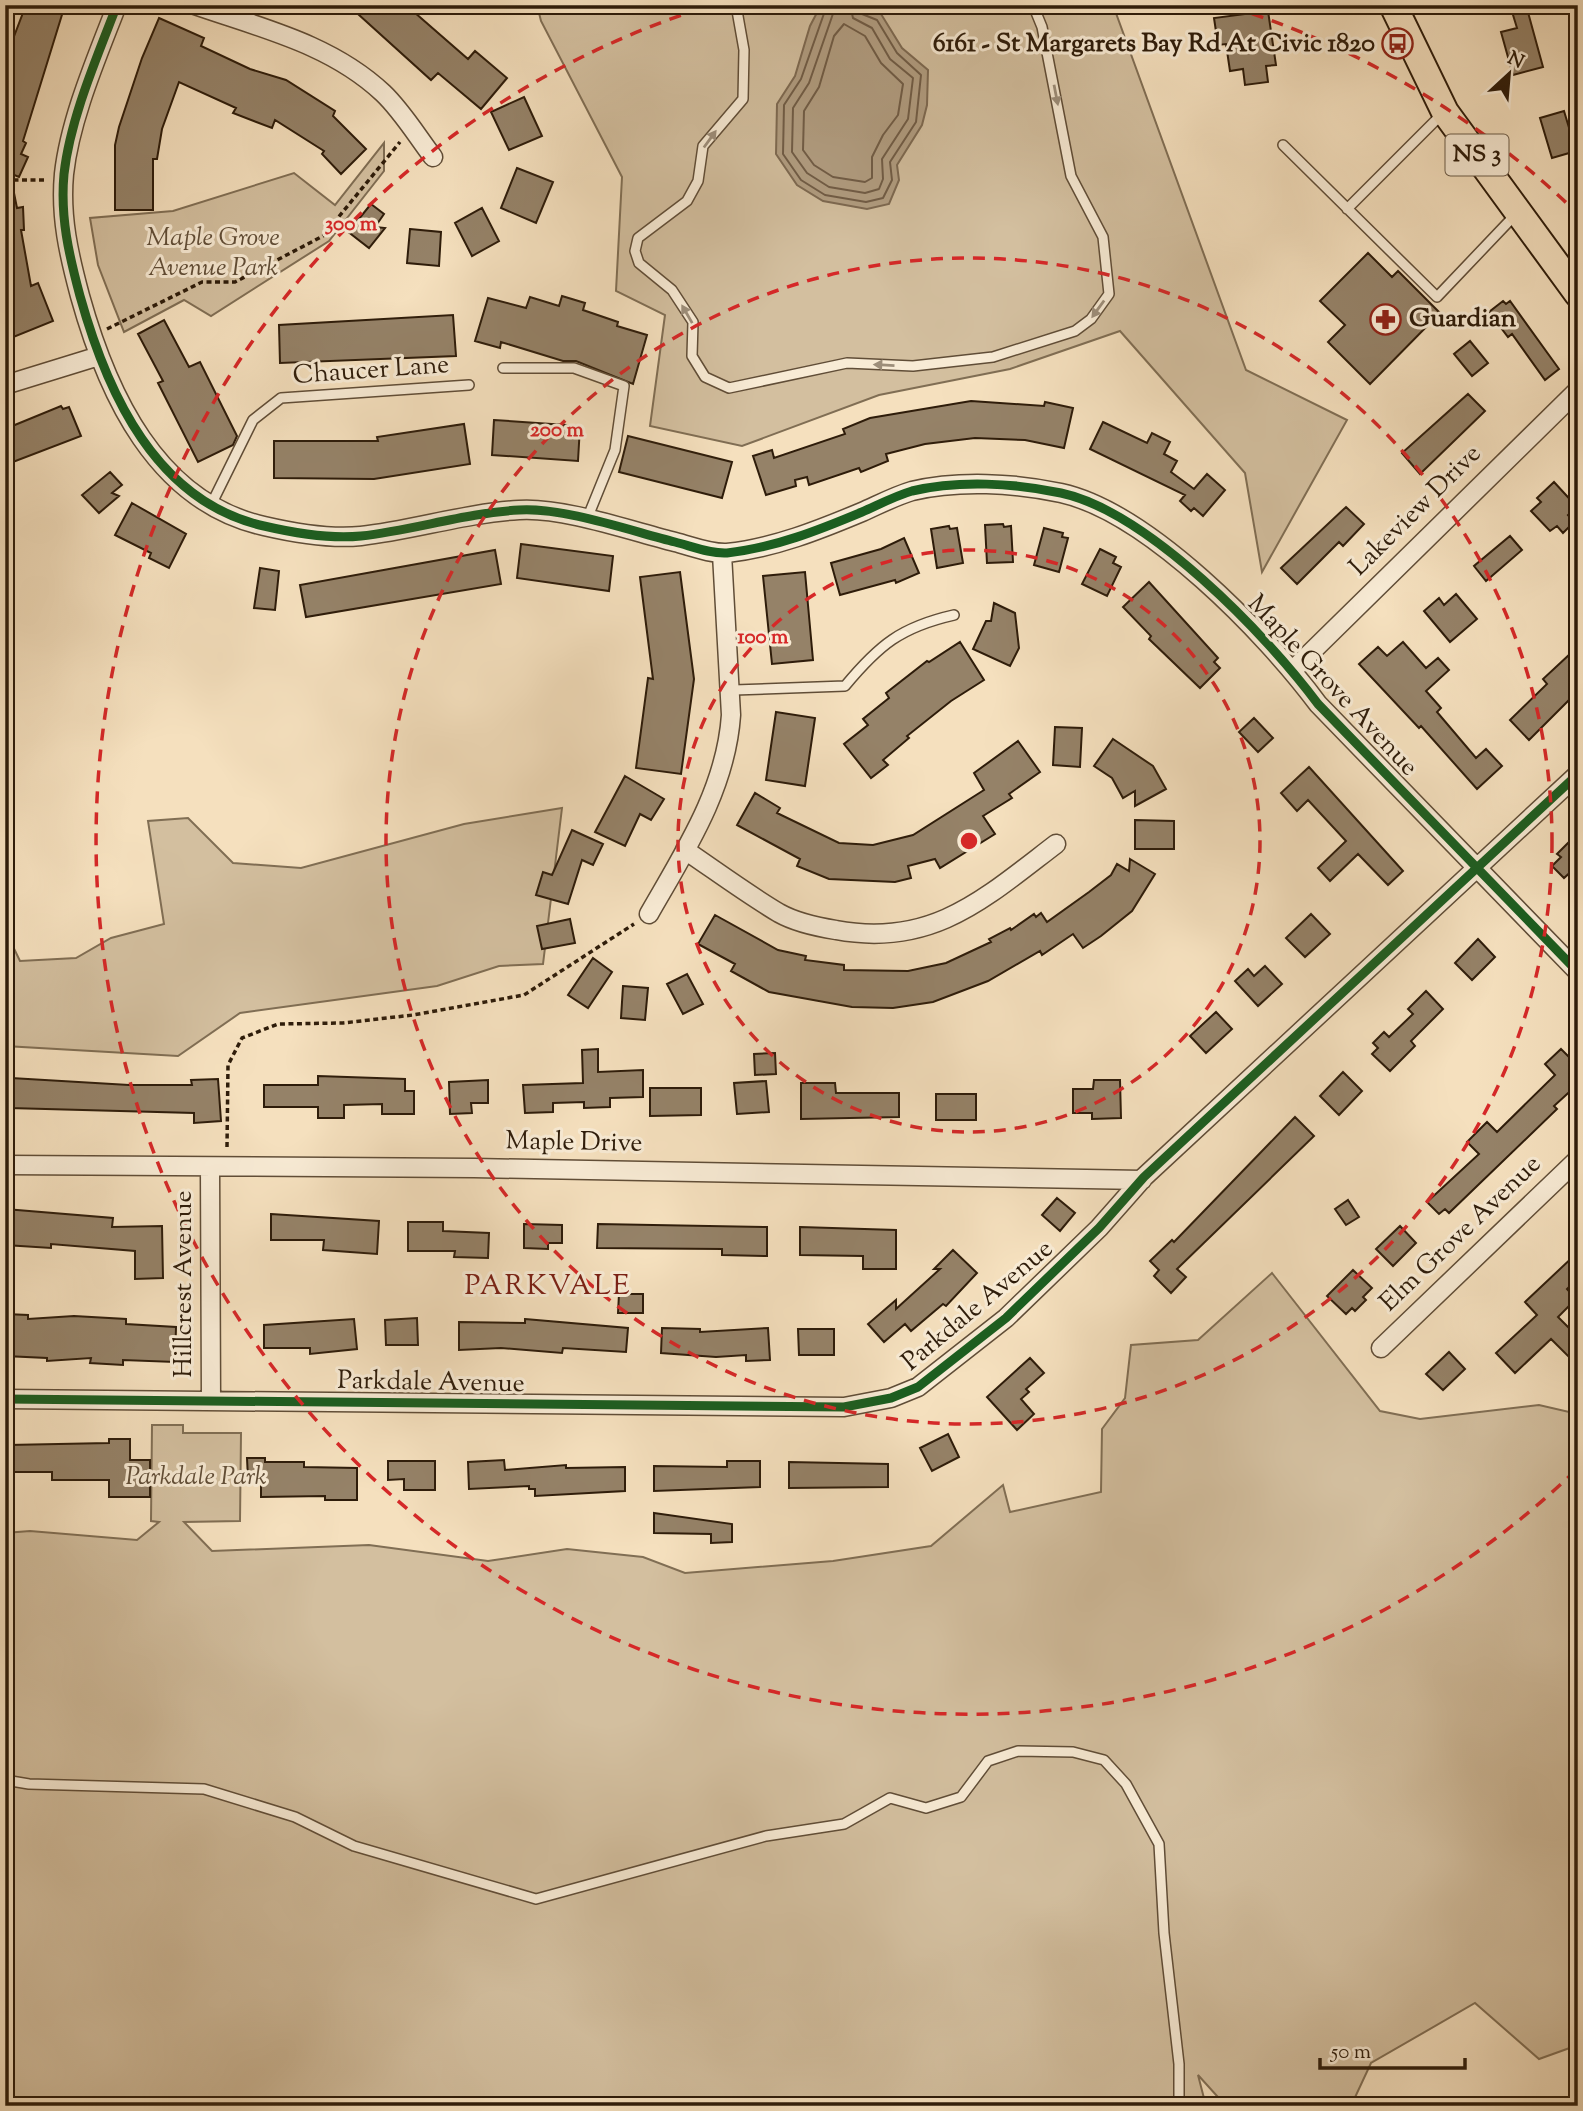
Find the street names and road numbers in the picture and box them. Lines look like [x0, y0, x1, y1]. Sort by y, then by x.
road number: NS 3 [1446, 134, 1508, 176]
street label: Chaucer Lane [291, 347, 451, 395]
street label: Lakeview Drive [1342, 437, 1490, 585]
street label: Maple Grove Avenue [1238, 587, 1426, 785]
street label: Maple Drive [505, 1123, 643, 1163]
street label: Elm Grove Avenue [1372, 1147, 1550, 1321]
street label: Hillcrest Avenue [166, 1190, 203, 1378]
street label: Parkdale Avenue [894, 1232, 1062, 1380]
street label: Parkdale Avenue [337, 1363, 525, 1403]

